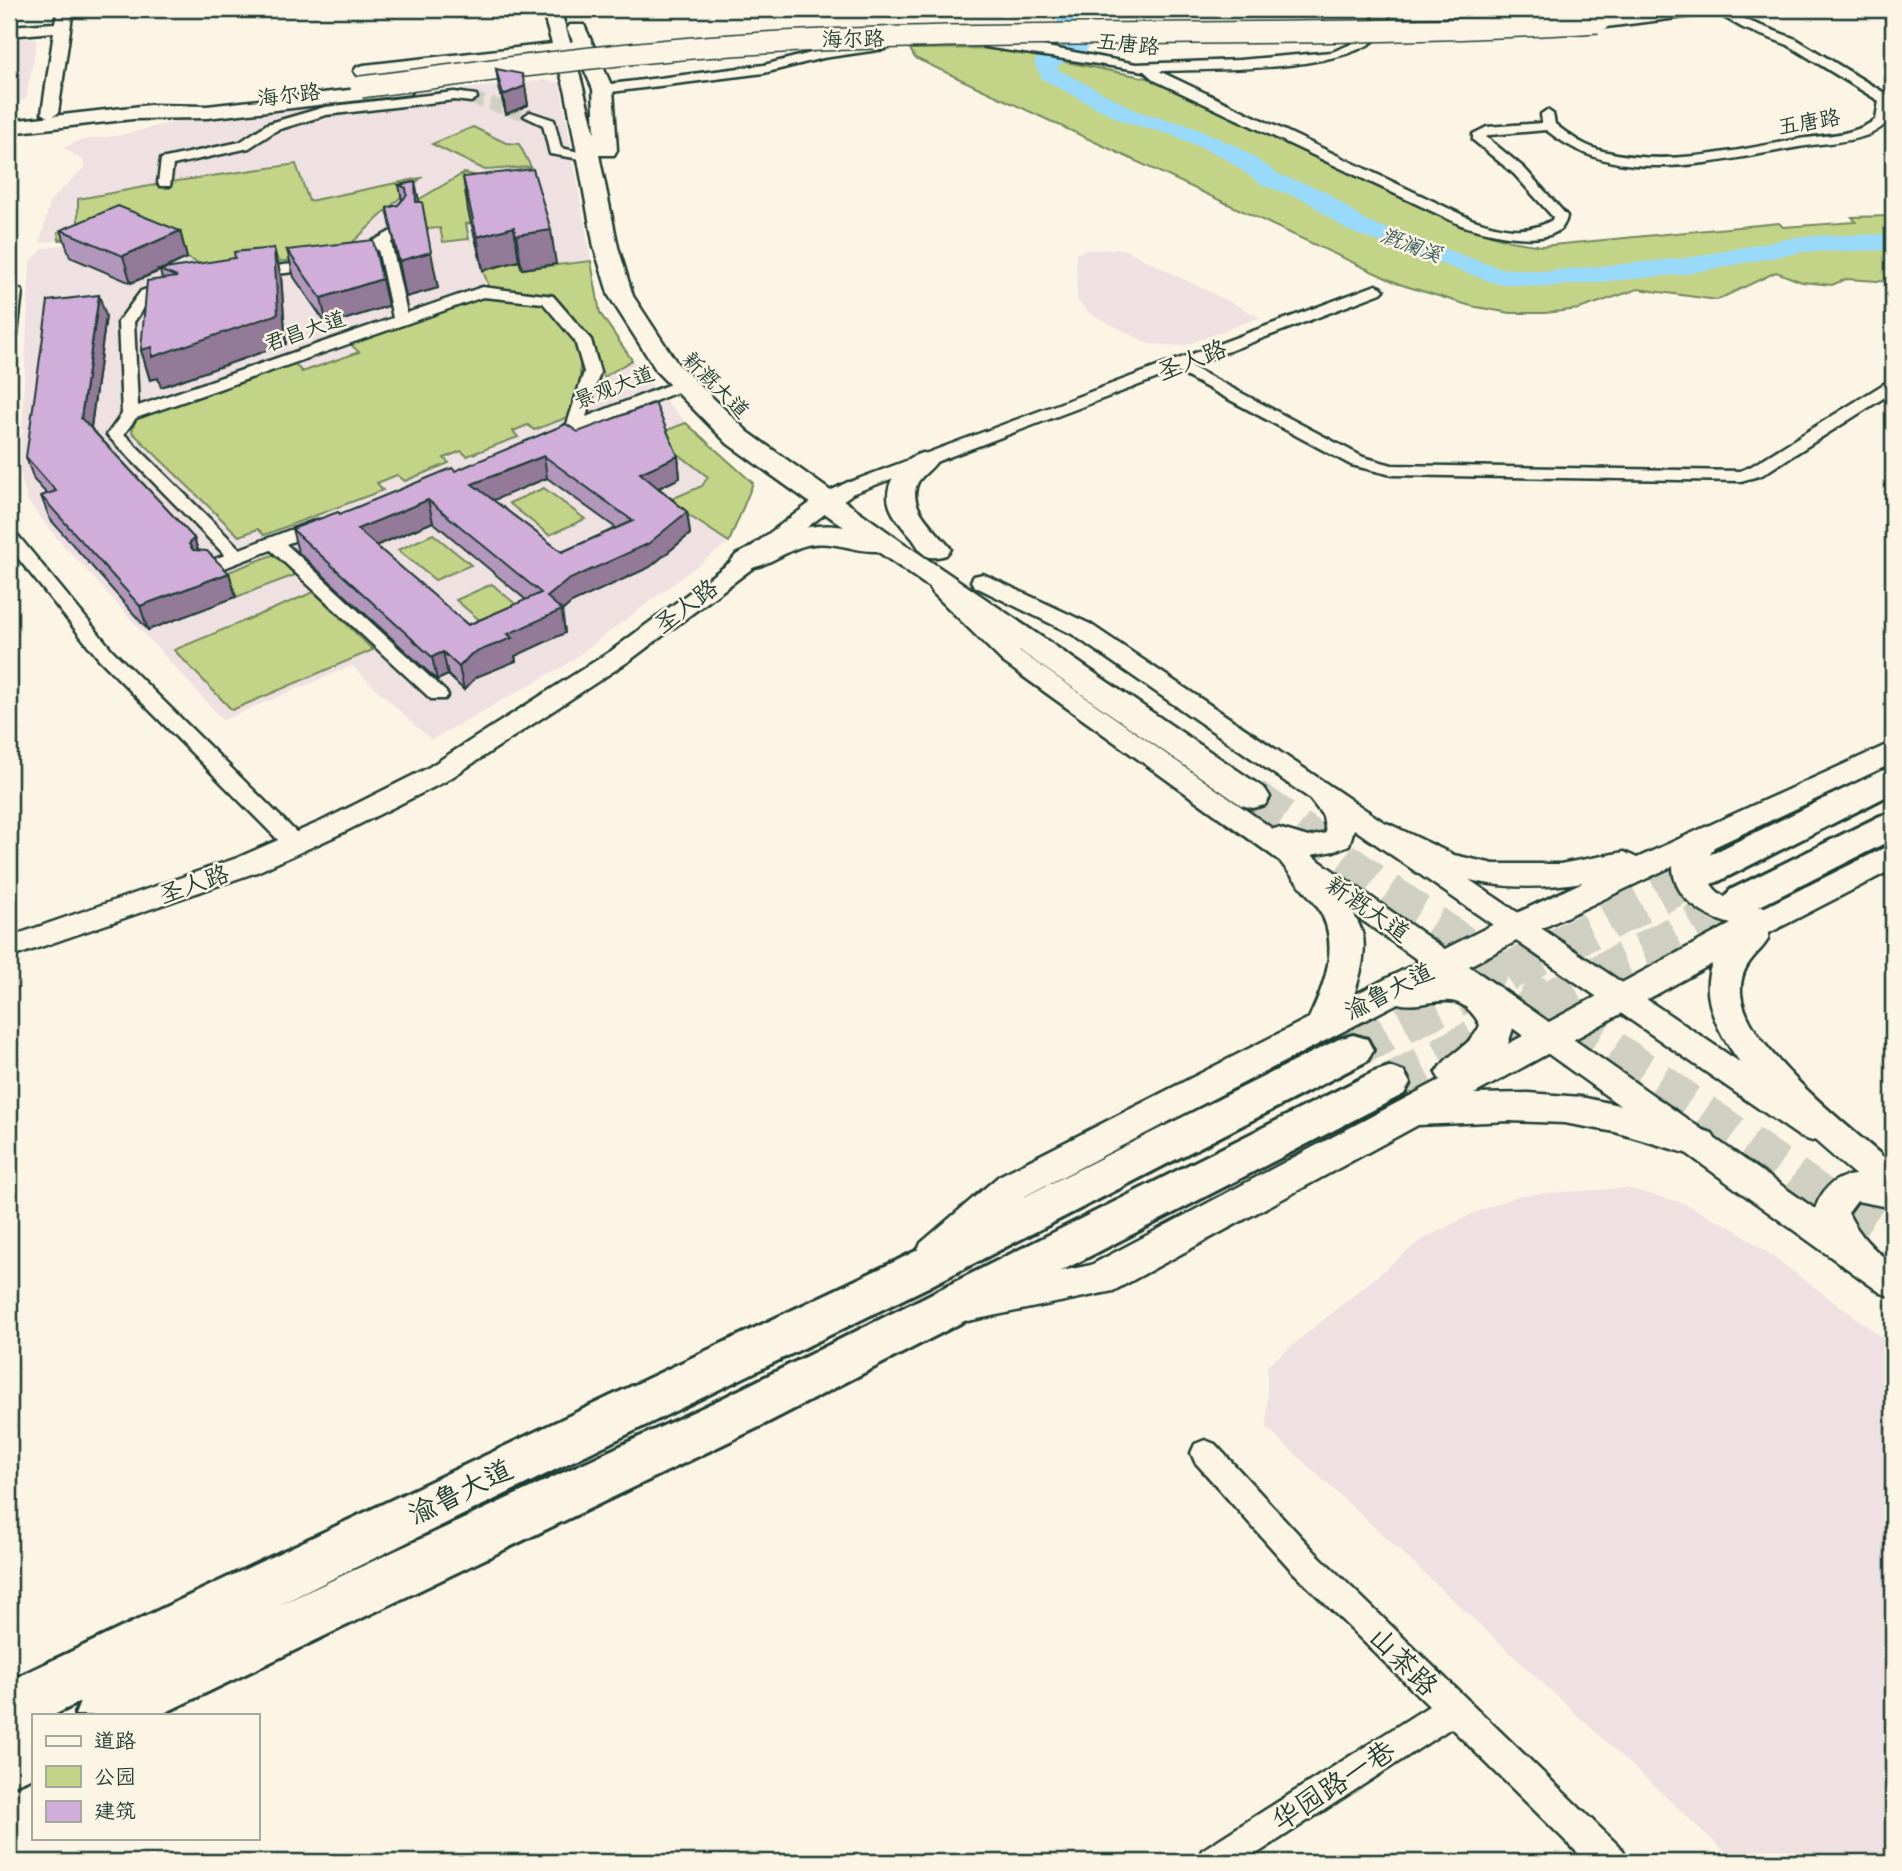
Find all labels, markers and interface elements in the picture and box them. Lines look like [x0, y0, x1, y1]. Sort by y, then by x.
street label: 海尔路 [821, 26, 885, 58]
street label: 五唐路 [1095, 29, 1161, 65]
street label: 海尔路 [256, 79, 322, 117]
street label: 五唐路 [1776, 105, 1843, 145]
water label: 溉澜溪 [1375, 223, 1446, 273]
street label: 君昌大道 [261, 306, 351, 362]
street label: 圣人路 [1153, 334, 1233, 392]
street label: 新溉大道 [674, 347, 754, 427]
street label: 景观大道 [570, 361, 660, 419]
street label: 圣人路 [649, 573, 727, 644]
street label: 圣人路 [155, 859, 235, 915]
street label: 新溉大道 [1317, 870, 1415, 953]
street label: 渝鲁大道 [1340, 957, 1441, 1031]
street label: 渝鲁大道 [403, 1453, 521, 1538]
street label: 山茶路 [1357, 1621, 1444, 1708]
legend [32, 1714, 259, 1840]
text: 道路 [94, 1729, 136, 1759]
street label: 华园路一巷 [1266, 1734, 1406, 1844]
text: 公园 [94, 1765, 136, 1795]
text: 建筑 [94, 1799, 136, 1829]

